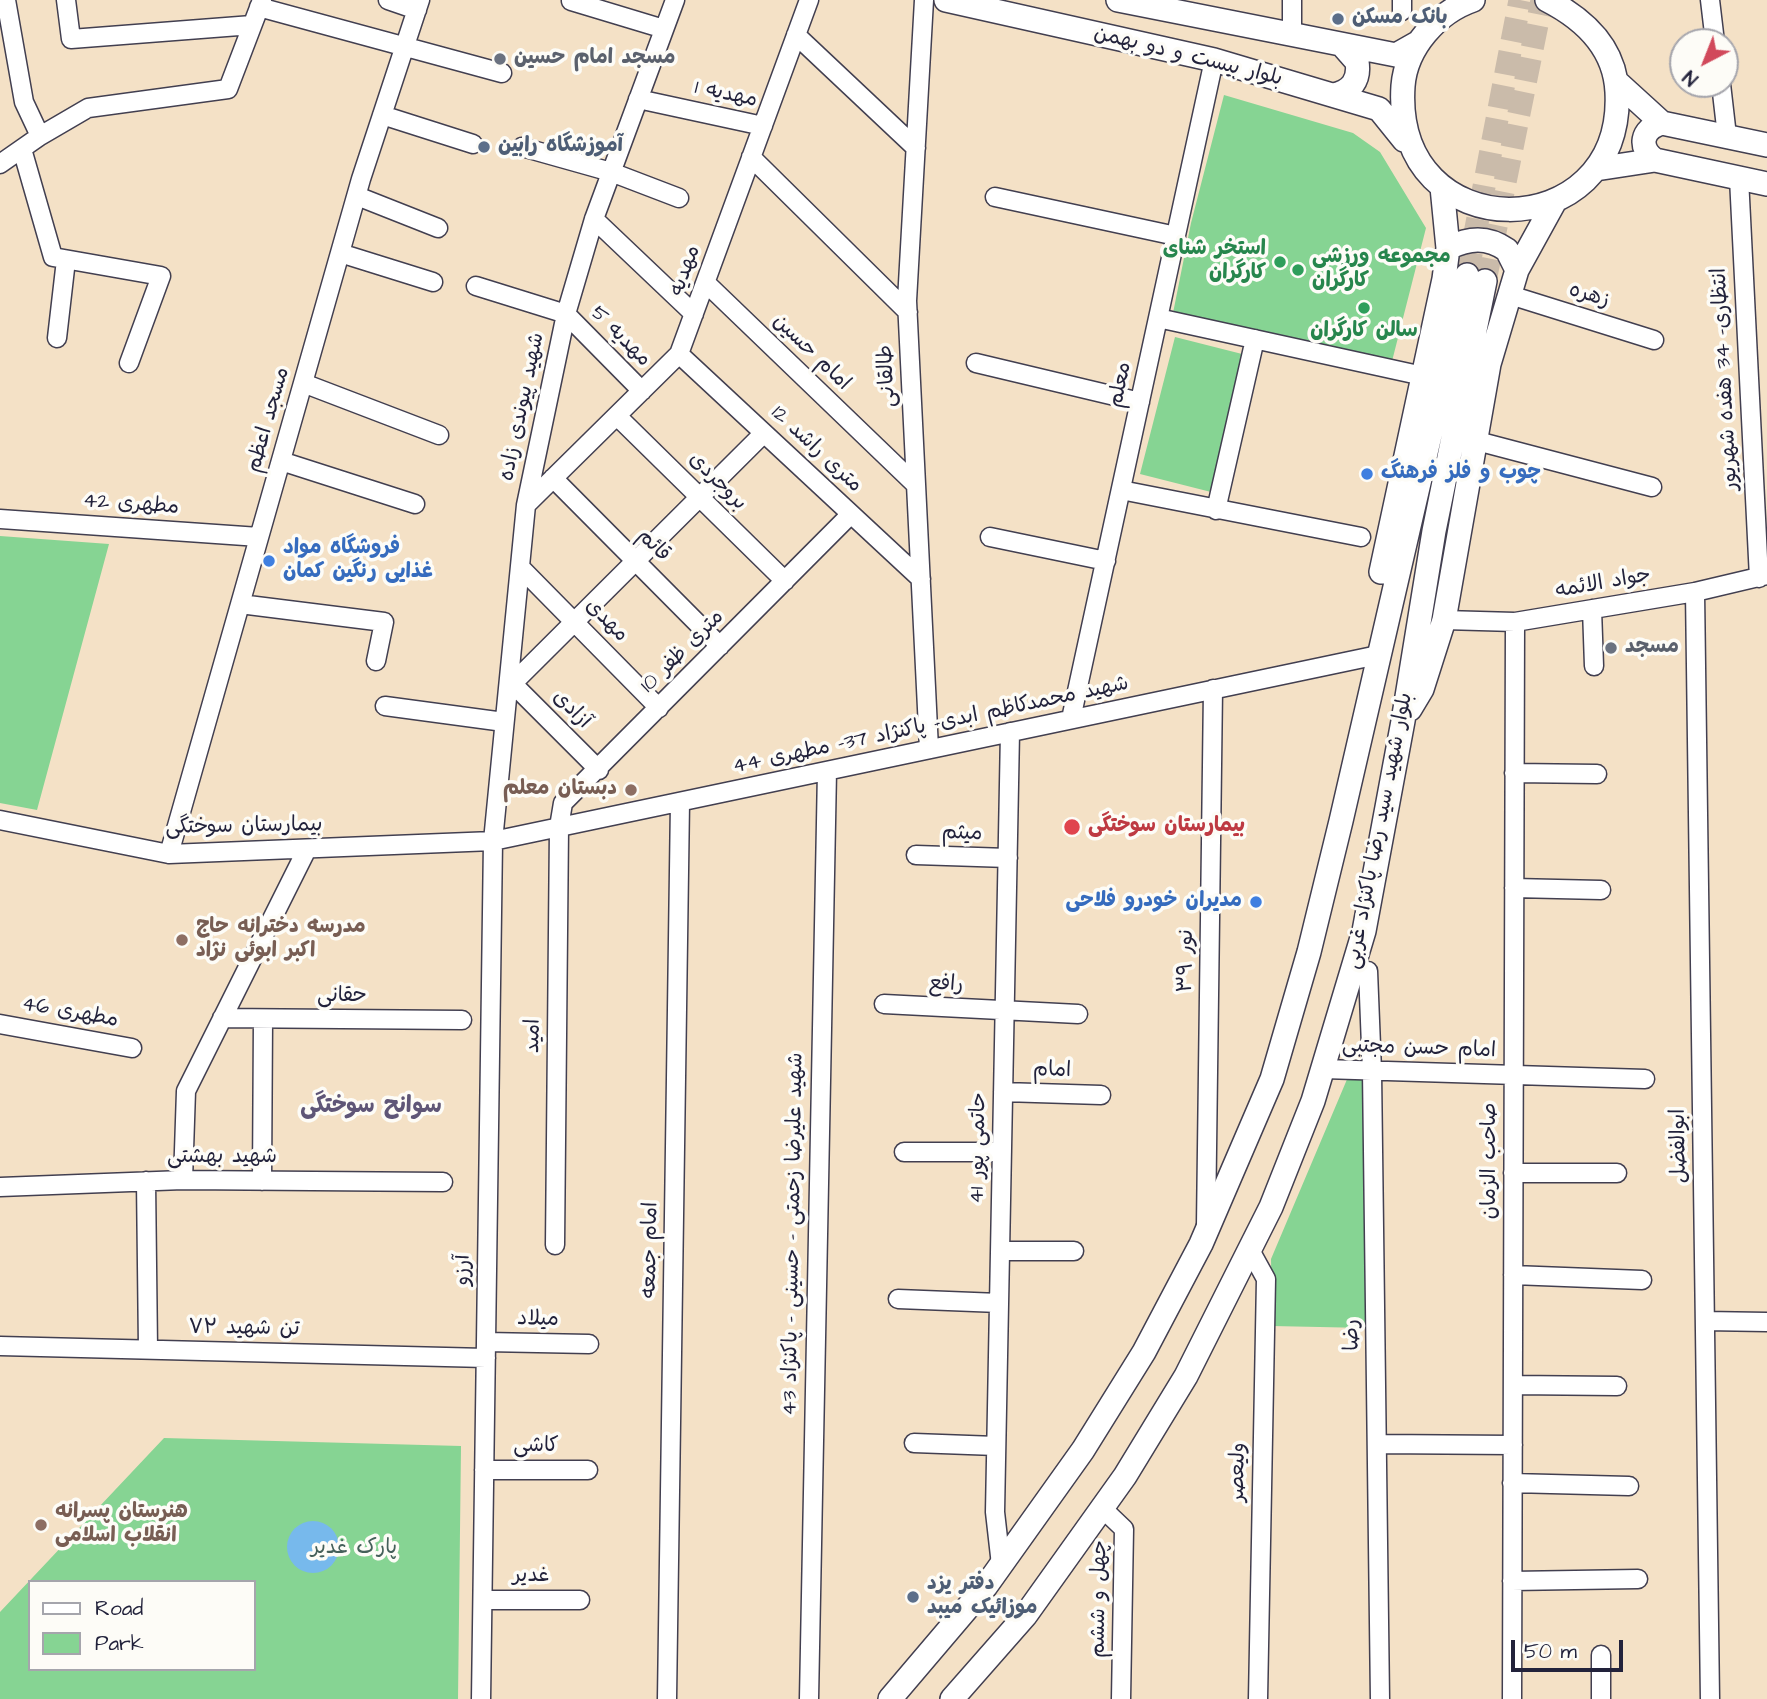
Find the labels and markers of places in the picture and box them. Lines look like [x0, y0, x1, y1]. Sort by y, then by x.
place label: بانک مسکن [1352, 6, 1447, 32]
marker: بانک مسکن [1330, 11, 1346, 27]
place label: مسجد امام حسین [514, 46, 675, 72]
marker: مسجد امام حسین [492, 51, 508, 67]
place label: آموزشگاه رابین [498, 134, 623, 160]
marker: آموزشگاه رابین [476, 139, 492, 155]
place label: استخر شنای کارگران [1163, 237, 1266, 287]
place label: مجموعه ورزشی کارگران [1312, 245, 1451, 295]
marker: استخر شنای کارگران [1272, 254, 1288, 270]
marker: مجموعه ورزشی کارگران [1290, 262, 1306, 278]
marker: سالن کارگران [1356, 300, 1372, 316]
place label: سالن کارگران [1310, 319, 1418, 345]
place label: چوب و فلز فرهنگ [1381, 461, 1541, 487]
marker: چوب و فلز فرهنگ [1359, 466, 1375, 482]
place label: فروشگاه مواد غذایی رنگین کمان [283, 536, 433, 586]
marker: فروشگاه مواد غذایی رنگین کمان [261, 553, 277, 569]
place label: مسجد [1625, 635, 1679, 661]
marker: مسجد [1603, 640, 1619, 656]
place label: دبستان معلم [503, 777, 617, 803]
marker: دبستان معلم [623, 782, 639, 798]
place label: بیمارستان سوختگی [1088, 814, 1245, 840]
marker: بیمارستان سوختگی [1062, 817, 1082, 837]
place label: مدیران خودرو فلاحی [1065, 889, 1242, 915]
marker: مدیران خودرو فلاحی [1248, 894, 1264, 910]
place label: مدرسه دخترانه حاج اکبر ابوئی نژاد [196, 915, 366, 965]
marker: مدرسه دخترانه حاج اکبر ابوئی نژاد [174, 932, 190, 948]
place label: هنرستان پسرانه انقلاب اسلامی [55, 1500, 188, 1550]
marker: هنرستان پسرانه انقلاب اسلامی [33, 1517, 49, 1533]
place label: دفتر یزد موزائیک میبد [927, 1572, 1038, 1622]
marker: دفتر یزد موزائیک میبد [905, 1589, 921, 1605]

